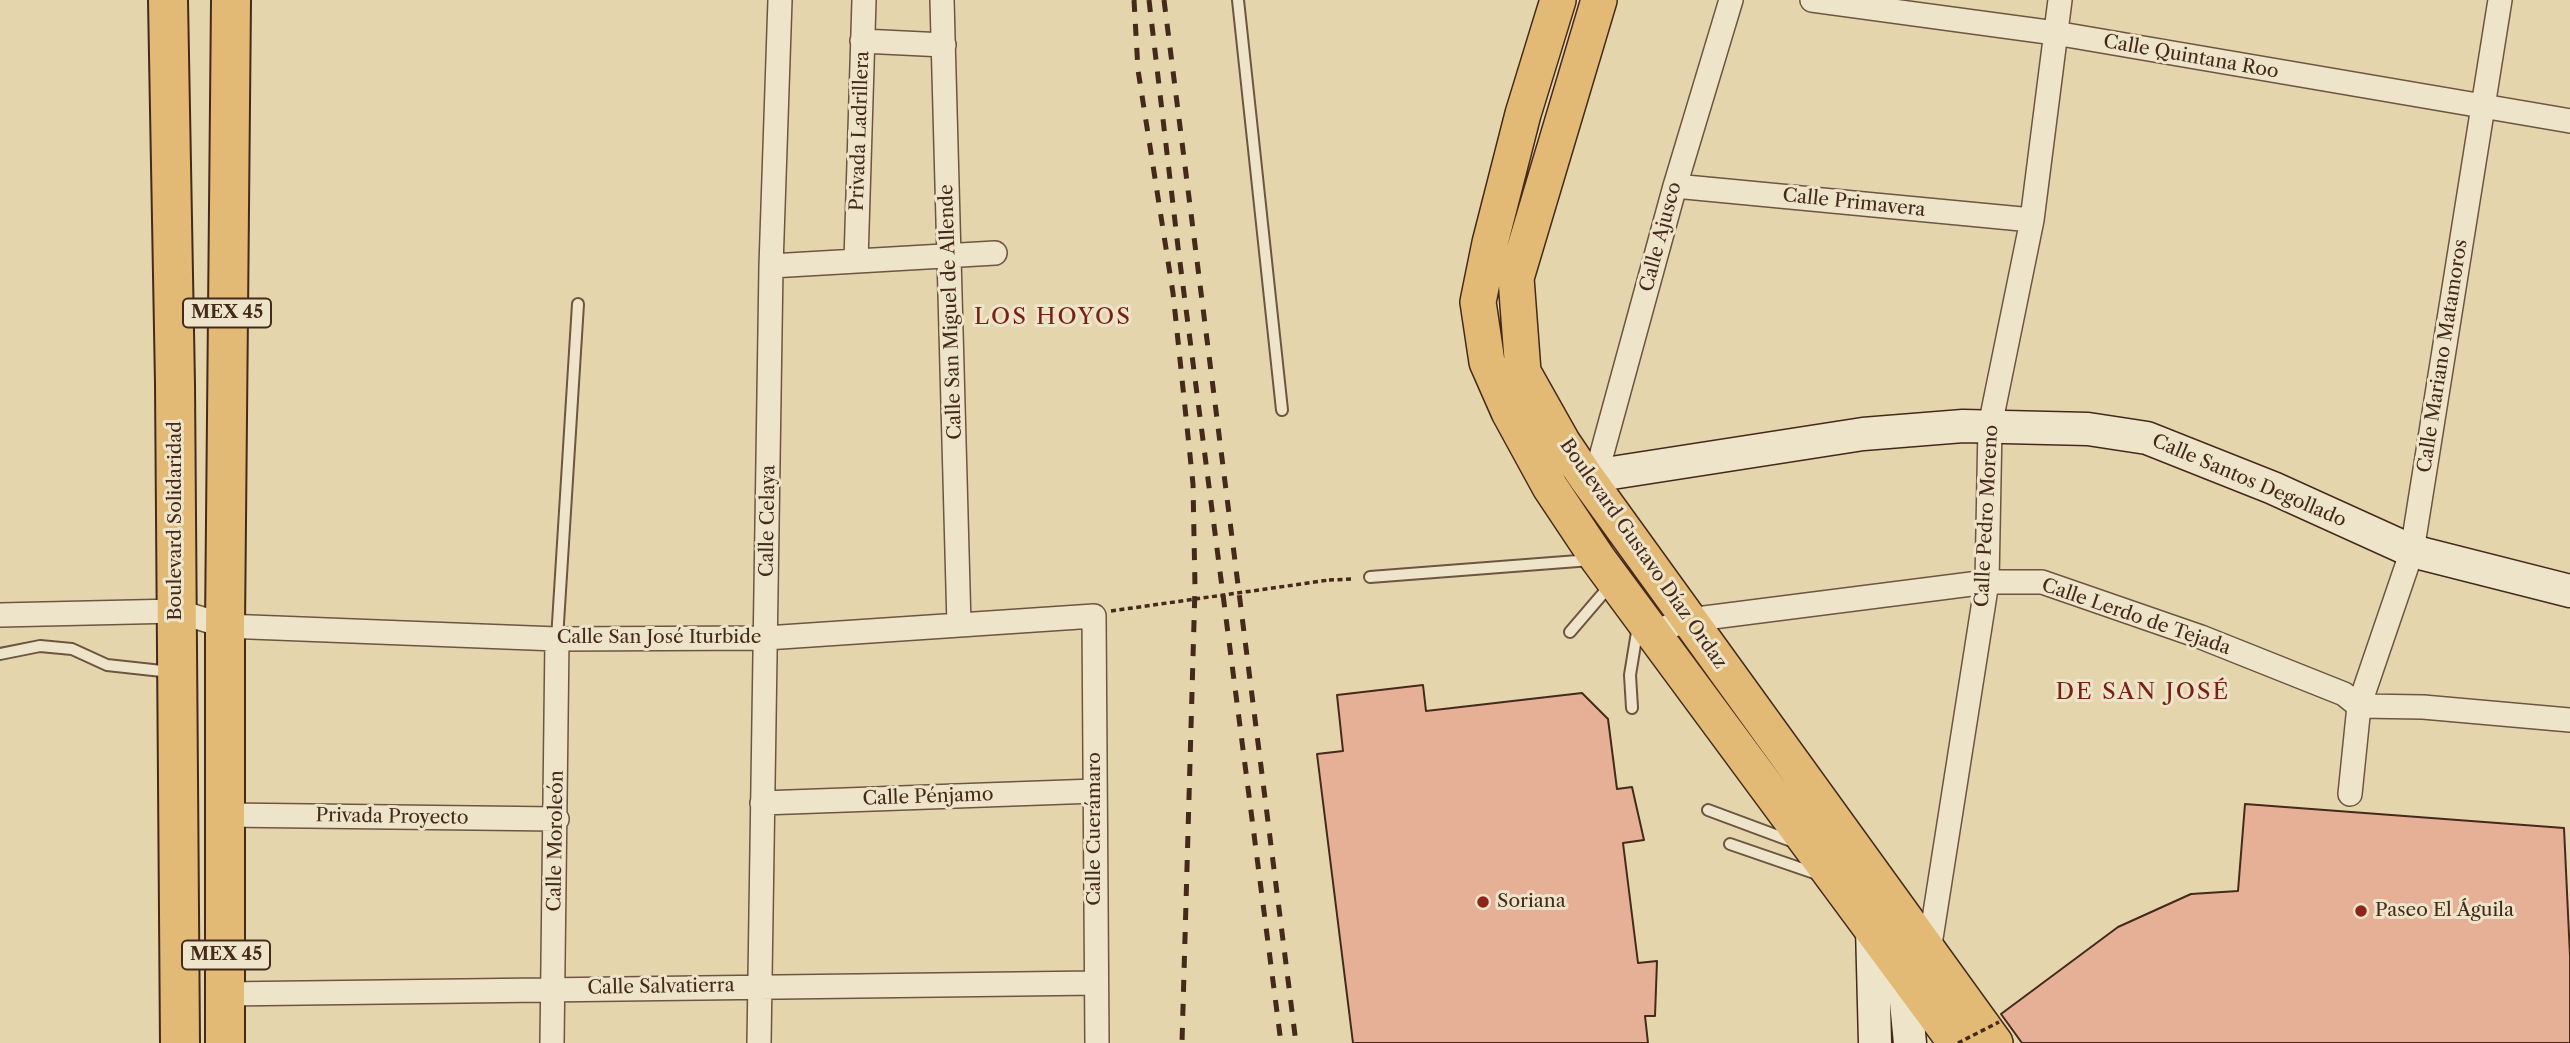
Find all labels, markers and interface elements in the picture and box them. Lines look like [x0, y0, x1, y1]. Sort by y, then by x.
street label: Calle Quintana Roo [2102, 30, 2280, 84]
street label: Privada Ladrillera [846, 51, 874, 211]
street label: Calle Ajusco [1635, 180, 1687, 294]
street label: Calle San Miguel de Allende [935, 184, 967, 440]
street label: Calle Primavera [1781, 184, 1927, 222]
street label: Calle Mariano Matamoros [2413, 238, 2473, 474]
road number: MEX 45 [183, 298, 271, 328]
district label: LOS HOYOS [975, 303, 1131, 331]
street label: Boulevard Solidaridad [165, 421, 187, 621]
street label: Calle Pedro Moreno [1971, 424, 2003, 608]
street label: Calle Santos Degollado [2148, 430, 2350, 532]
street label: Boulevard Gustavo Díaz Ordaz [1555, 435, 1731, 673]
street label: Calle Celaya [756, 465, 780, 577]
street label: Calle Lerdo de Tejada [2039, 574, 2233, 660]
street label: Calle San José Iturbide [557, 627, 761, 649]
district label: DE SAN JOSÉ [2057, 678, 2229, 706]
street label: Calle Cuerámaro [1084, 752, 1106, 906]
street label: Calle Moroleón [543, 770, 569, 912]
street label: Calle Pénjamo [862, 783, 994, 811]
street label: Privada Proyecto [315, 804, 469, 830]
place label: Soriana [1497, 891, 1566, 913]
marker: Soriana [1475, 894, 1491, 910]
place label: Paseo El Águila [2375, 900, 2514, 922]
marker: Paseo El Águila [2353, 903, 2369, 919]
road number: MEX 45 [182, 940, 270, 970]
street label: Calle Salvatierra [587, 974, 735, 1000]

